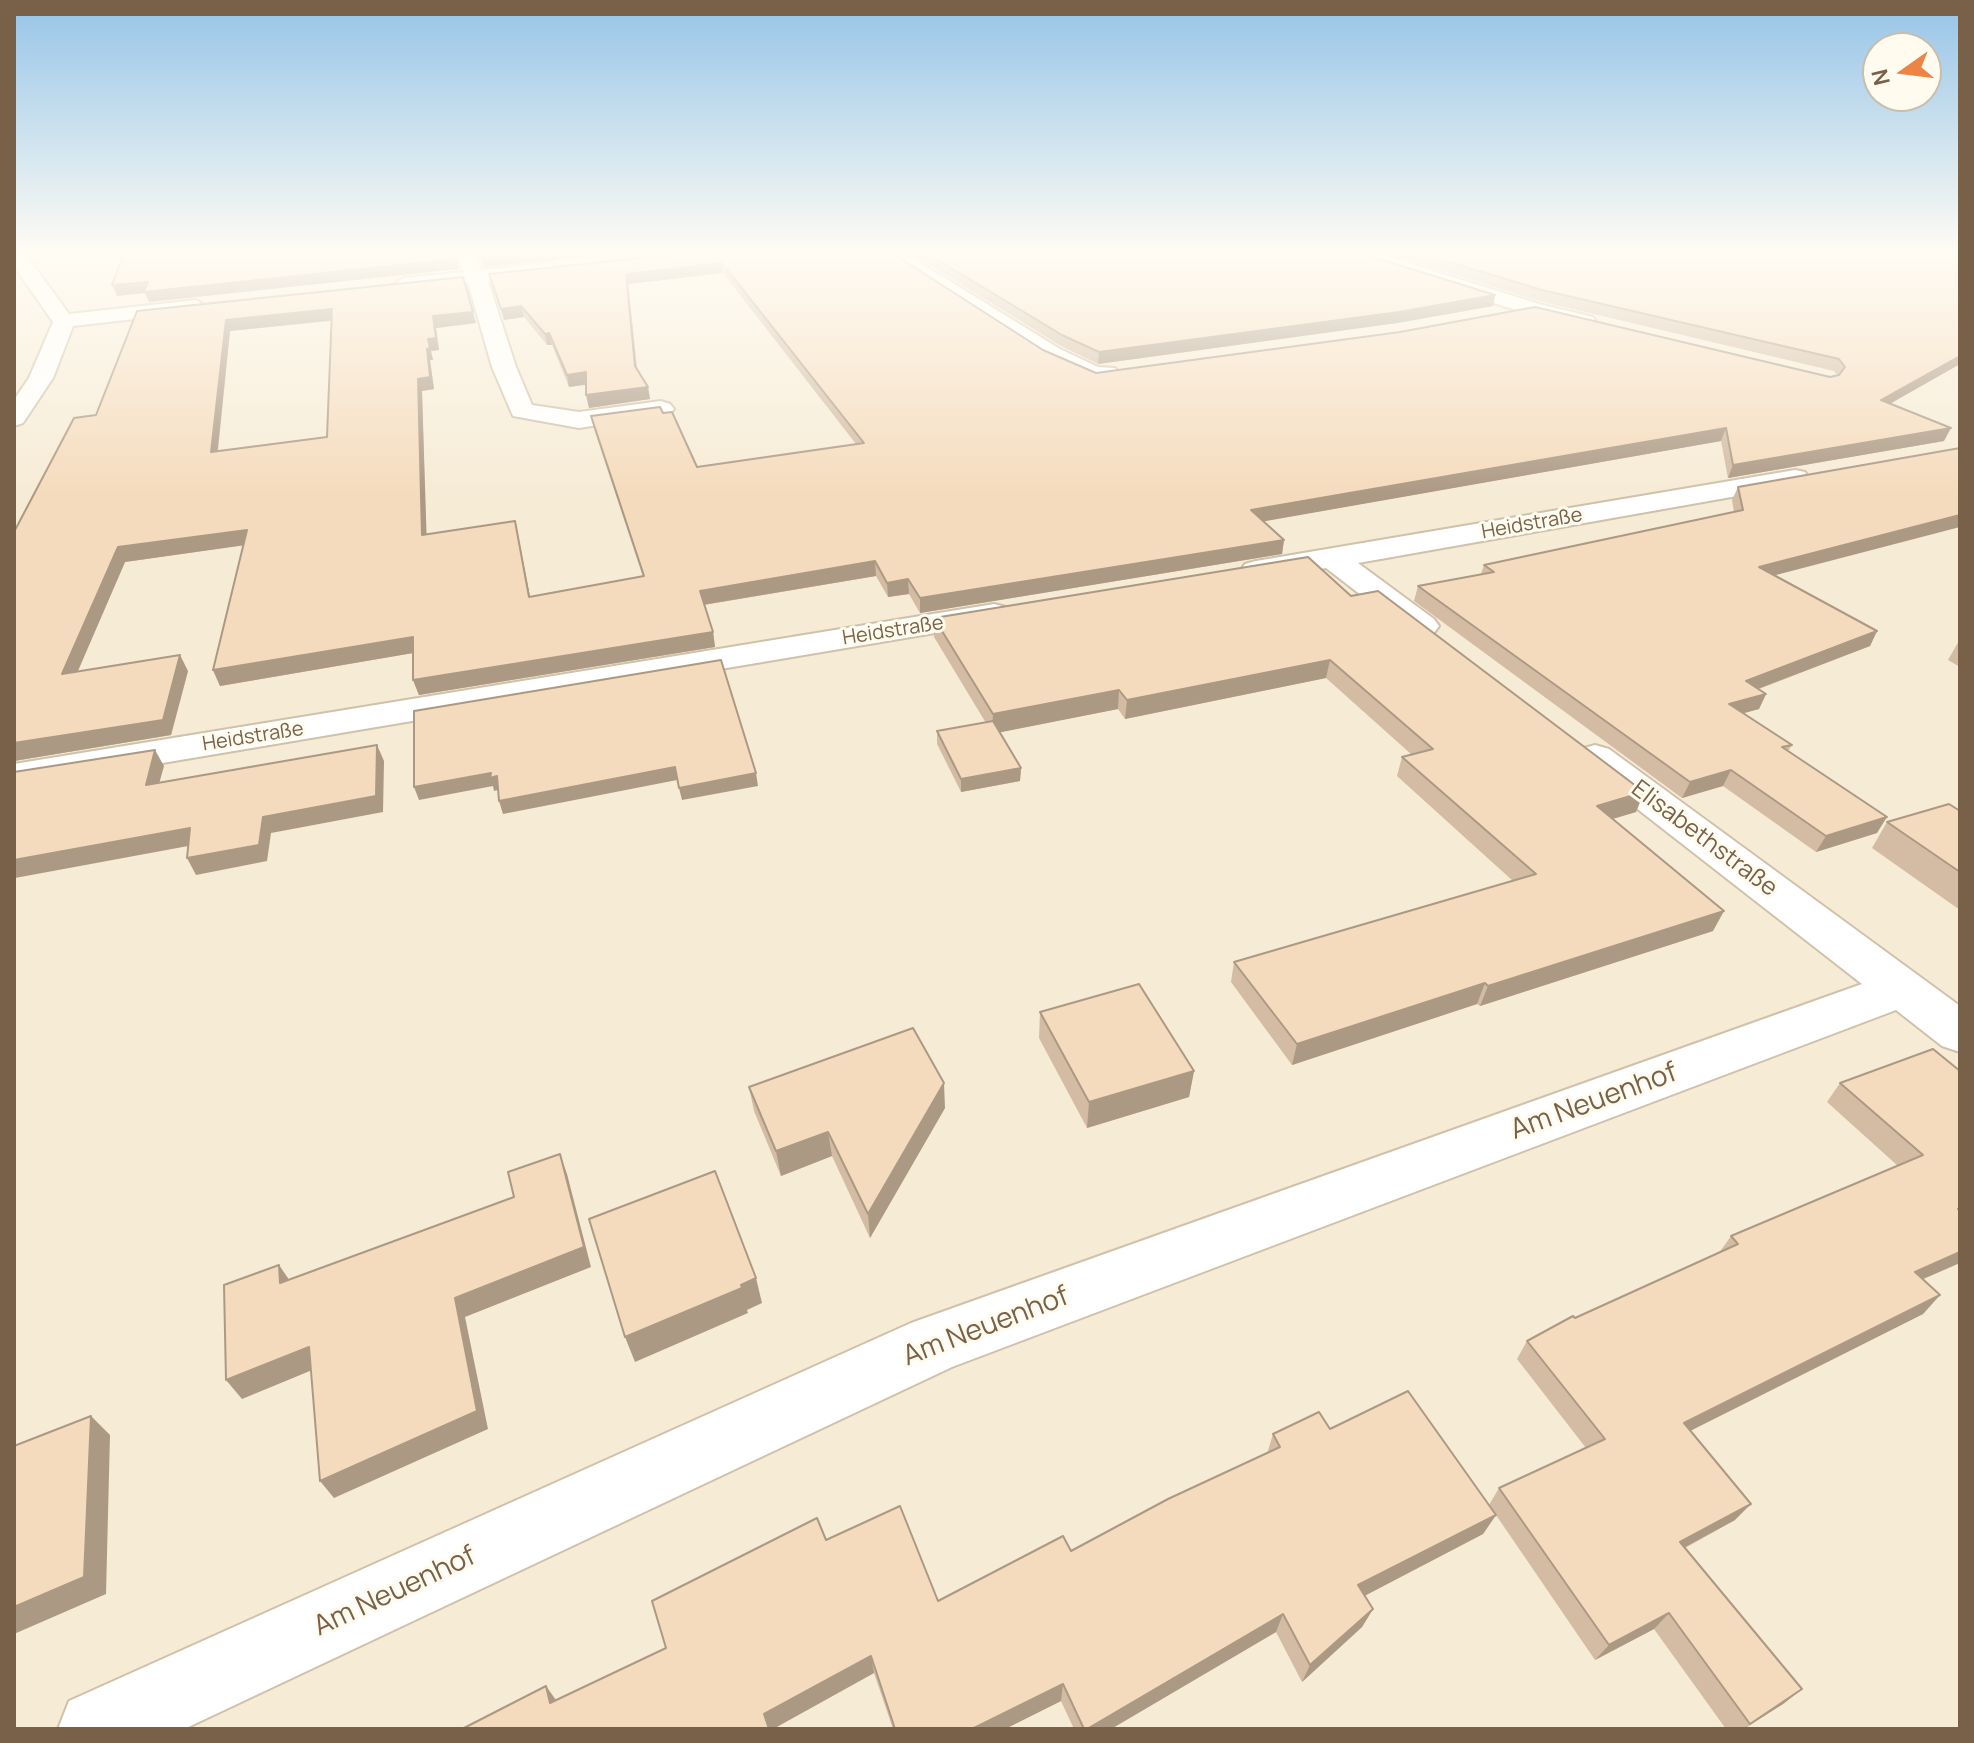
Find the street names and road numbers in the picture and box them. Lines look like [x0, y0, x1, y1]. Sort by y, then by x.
street label: Heidstraße [1480, 503, 1584, 545]
street label: Heidstraße [841, 611, 945, 651]
street label: Heidstraße [201, 717, 305, 757]
street label: Elisabethstraße [1625, 775, 1783, 903]
street label: Am Neuenhof [1506, 1056, 1682, 1148]
street label: Am Neuenhof [898, 1280, 1074, 1374]
street label: Am Neuenhof [309, 1540, 481, 1644]

